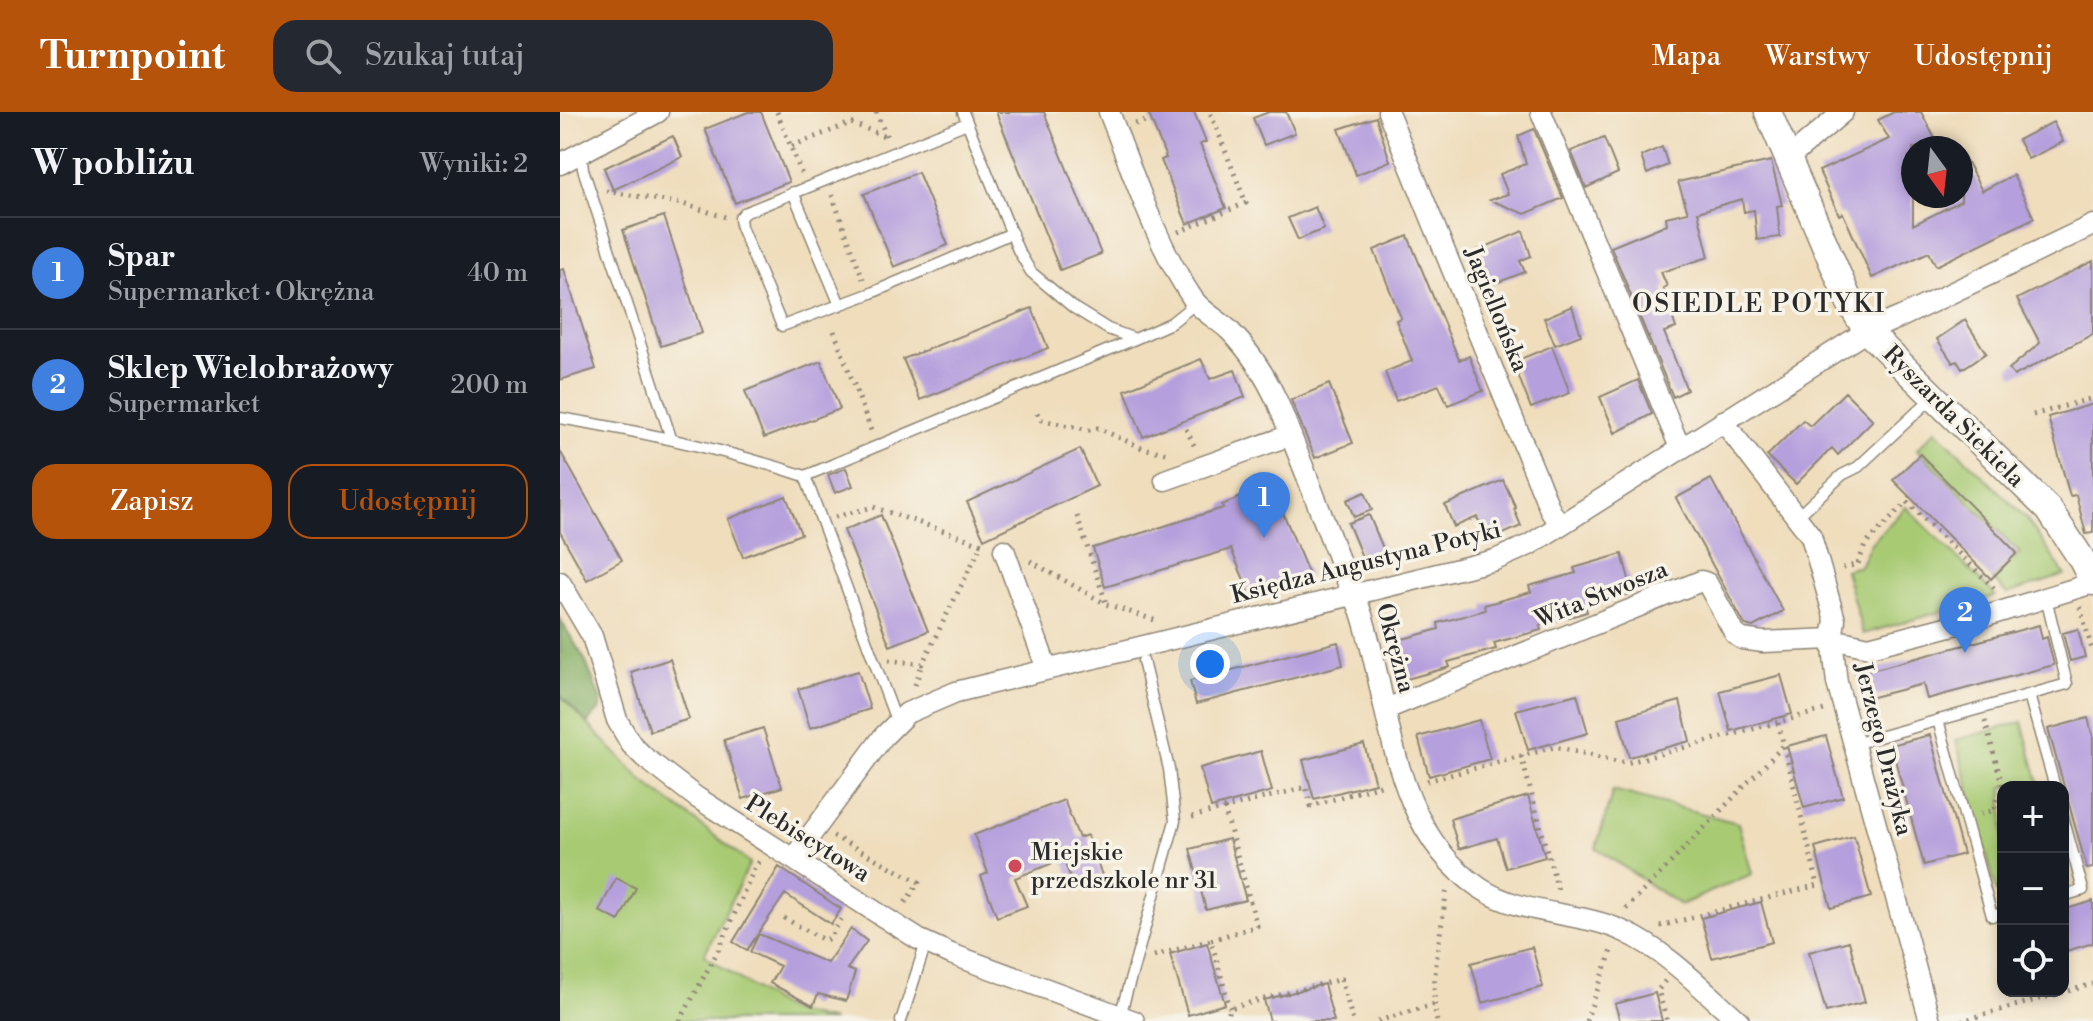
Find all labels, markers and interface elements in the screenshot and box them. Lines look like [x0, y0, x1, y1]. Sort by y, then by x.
search box [273, 20, 833, 92]
text: Turnpoint [40, 33, 225, 80]
icon: search [301, 34, 345, 78]
text: Szukaj tutaj [365, 37, 525, 75]
text: Mapa [1652, 39, 1721, 74]
text: Warstwy [1765, 39, 1870, 74]
text: Udostępnij [1914, 39, 2053, 74]
north arrow [1901, 136, 1973, 208]
text: W pobliżu [32, 143, 194, 185]
text: Wyniki: 2 [420, 148, 528, 180]
text: Spar [108, 238, 176, 276]
street label: Jagiellońska [1457, 241, 1535, 377]
text: 1 [52, 257, 64, 289]
text: 40 m [467, 257, 528, 289]
text: Supermarket · Okrężna [108, 276, 374, 308]
district label: OSIEDLE POTYKI [1632, 288, 1886, 320]
street label: Ryszarda Siekiela [1876, 339, 2031, 495]
text: Sklep Wielobrażowy [108, 350, 393, 388]
text: 2 [50, 369, 66, 401]
text: 200 m [451, 369, 528, 401]
text: Supermarket [108, 388, 260, 420]
button: Zapisz [32, 464, 272, 539]
button: Udostępnij [288, 464, 528, 539]
pin: 1 [1238, 472, 1290, 538]
street label: Księdza Augustyna Potyki [1228, 515, 1504, 611]
street label: Wita Stwosza [1530, 554, 1673, 636]
pin: 2 [1939, 587, 1991, 653]
street label: Okrężna [1369, 600, 1422, 697]
your location [1190, 644, 1230, 684]
street label: Jerzego Drażyka [1847, 659, 1919, 840]
map controls [1997, 781, 2069, 997]
button: + [1997, 781, 2069, 853]
street label: Plebiscytowa [739, 789, 876, 890]
place label: Miejskie przedszkole nr 31 [1031, 838, 1218, 896]
button: − [1997, 853, 2069, 925]
marker: Miejskie przedszkole nr 31 [1006, 857, 1024, 875]
button: locate [1997, 925, 2069, 997]

